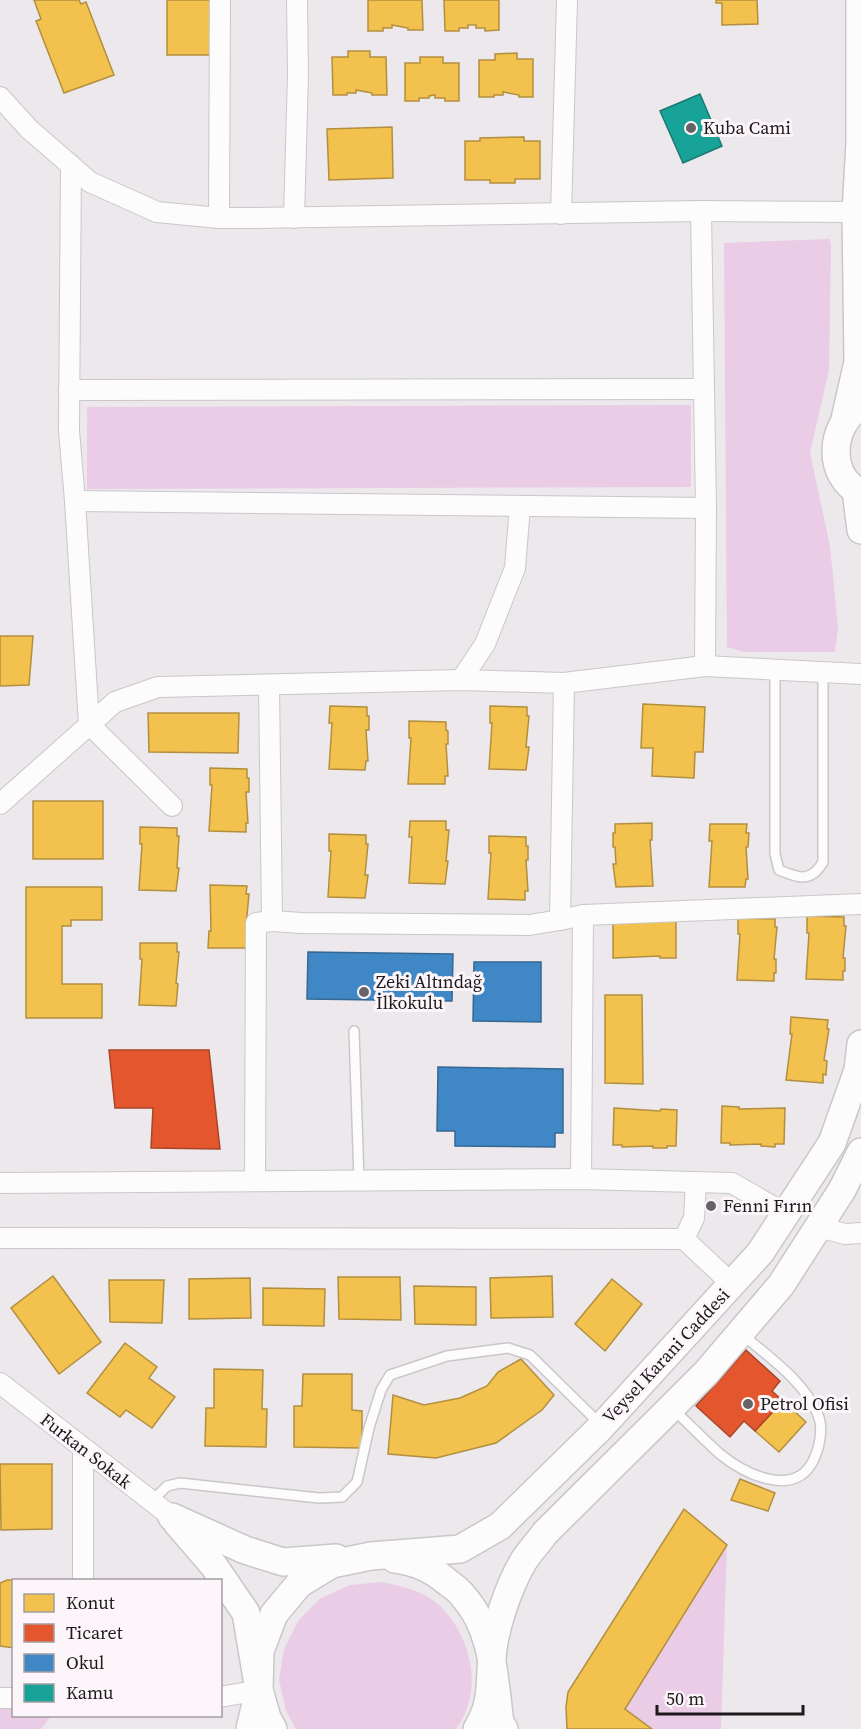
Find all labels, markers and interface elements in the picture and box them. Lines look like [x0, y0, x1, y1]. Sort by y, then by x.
place label: Kuba Cami [703, 115, 791, 140]
marker: Kuba Cami [684, 121, 698, 135]
place label: Zeki Altındağ İlkokulu [376, 969, 482, 1015]
marker: Zeki Altındağ İlkokulu [357, 985, 371, 999]
place label: Fenni Fırın [723, 1193, 813, 1218]
marker: Fenni Fırın [704, 1199, 718, 1213]
street label: Veysel Karani Caddesi [596, 1283, 735, 1429]
place label: Petrol Ofisi [760, 1391, 849, 1416]
marker: Petrol Ofisi [741, 1397, 755, 1411]
street label: Furkan Sokak [35, 1407, 137, 1494]
legend [12, 1579, 222, 1717]
text: Konut [66, 1590, 115, 1615]
text: Ticaret [66, 1620, 123, 1645]
text: Okul [66, 1650, 104, 1675]
scale bar [657, 1678, 802, 1716]
text: Kamu [66, 1680, 114, 1705]
text: 50 m [666, 1686, 704, 1711]

